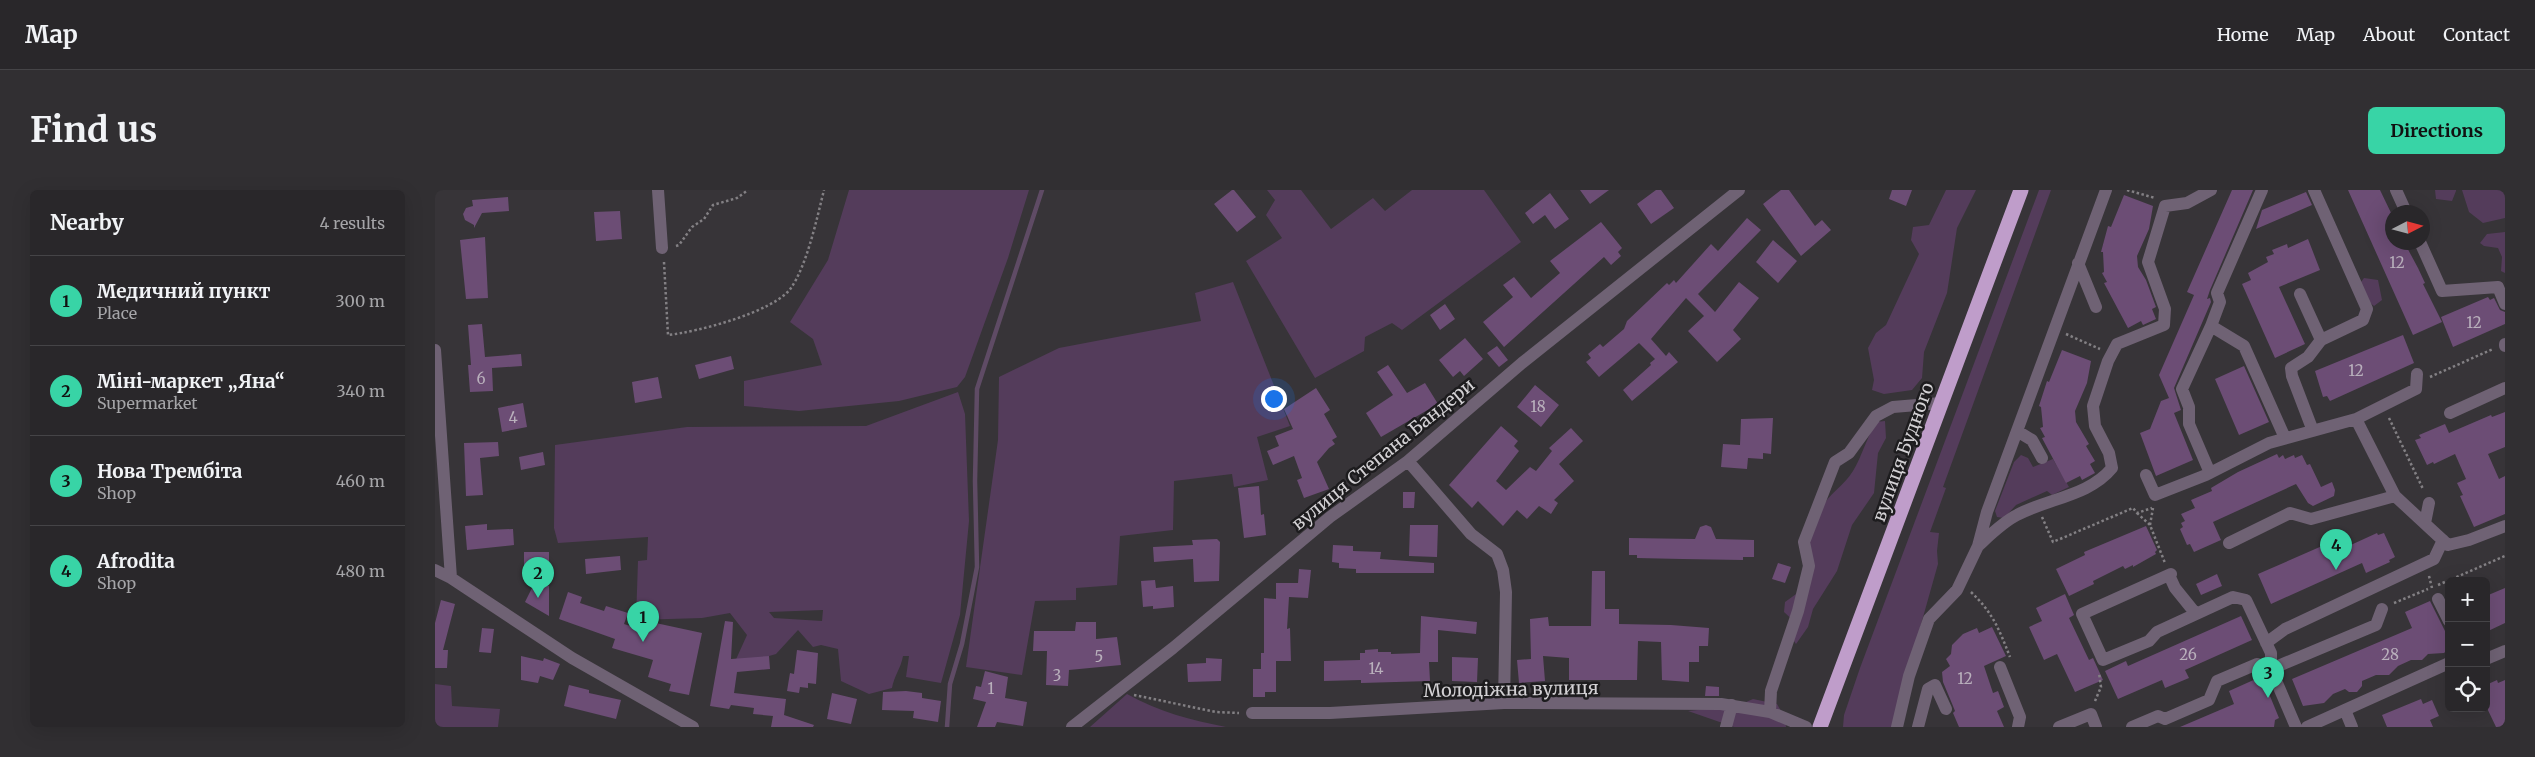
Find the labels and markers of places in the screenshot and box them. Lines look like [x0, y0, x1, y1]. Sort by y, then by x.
pin: 4 [2320, 529, 2352, 570]
pin: 2 [522, 557, 554, 598]
pin: 1 [627, 601, 659, 642]
pin: 3 [2252, 657, 2284, 698]

